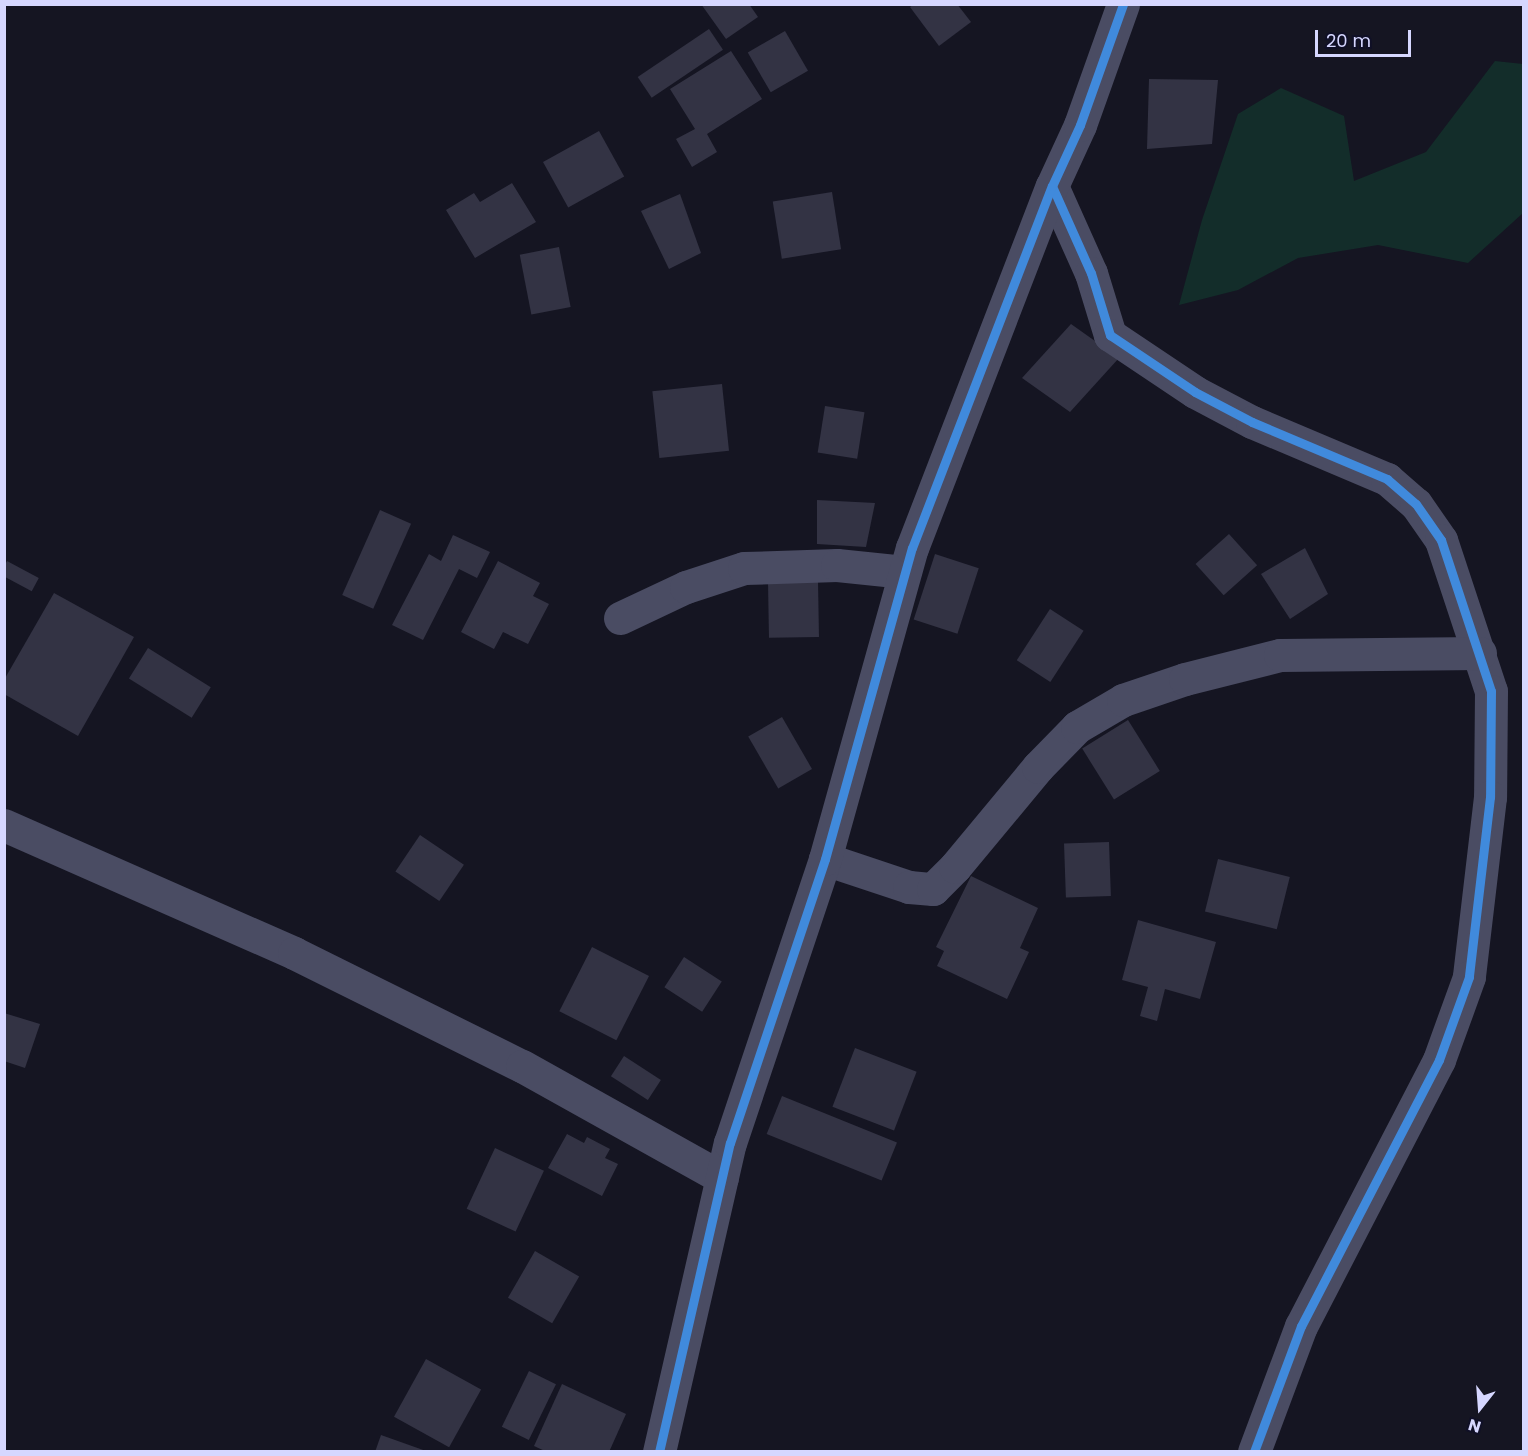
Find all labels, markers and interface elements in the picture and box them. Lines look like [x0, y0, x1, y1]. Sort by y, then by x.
scale bar [1318, 18, 1414, 56]
text: 20 m [1326, 28, 1371, 53]
north arrow [1450, 1378, 1510, 1438]
text: N [1465, 1413, 1484, 1438]

